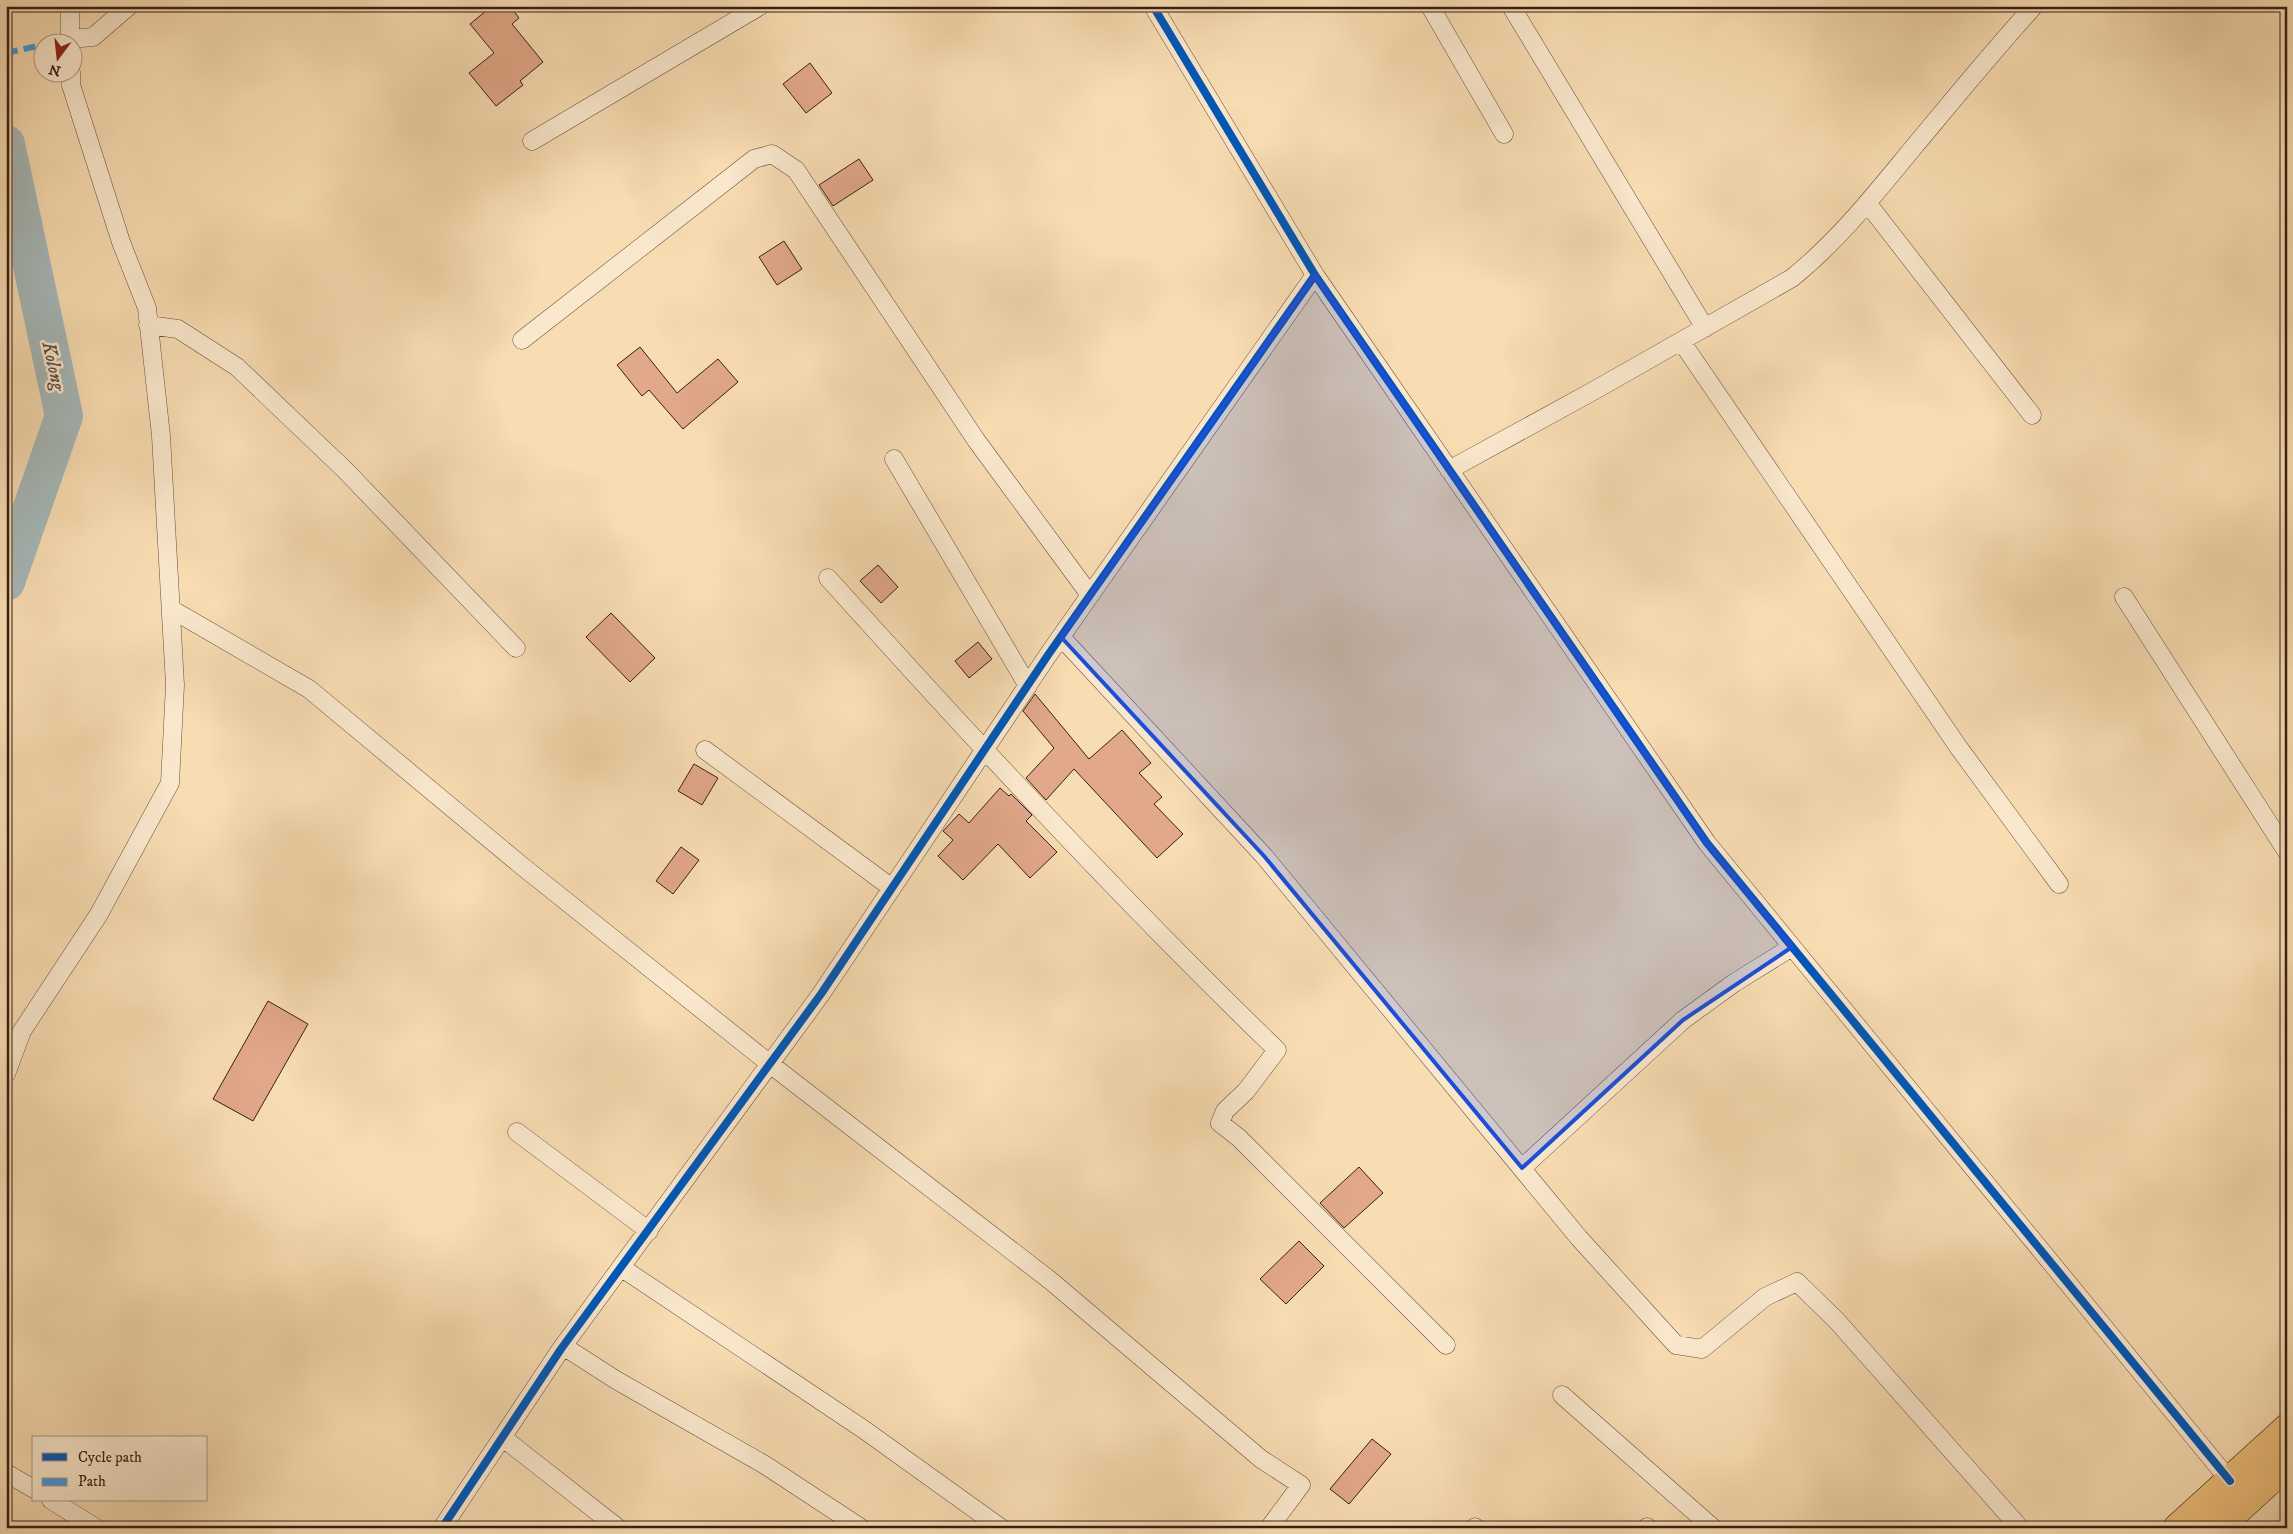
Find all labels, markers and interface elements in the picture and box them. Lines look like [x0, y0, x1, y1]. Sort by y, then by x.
north arrow [32, 32, 82, 82]
text: N [47, 59, 63, 80]
water label: Kolong [36, 338, 70, 394]
legend [32, 1436, 208, 1502]
text: Cycle path [78, 1448, 142, 1467]
text: Path [78, 1472, 106, 1491]

